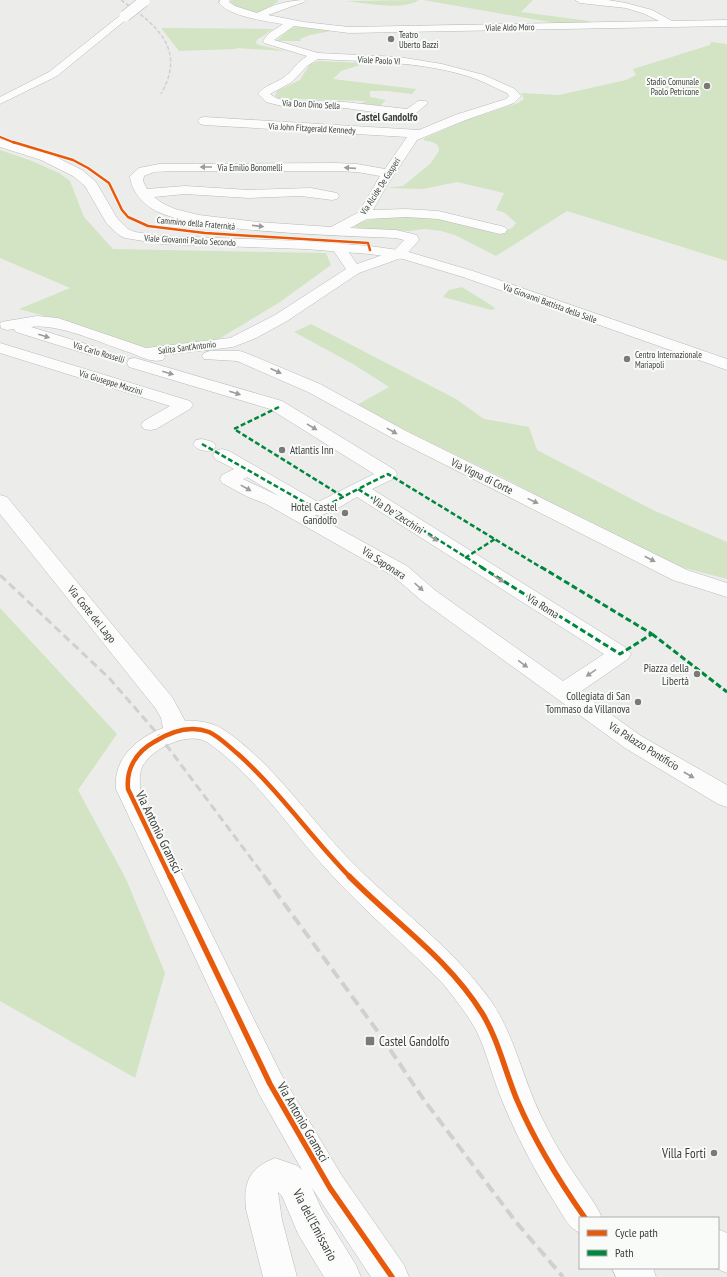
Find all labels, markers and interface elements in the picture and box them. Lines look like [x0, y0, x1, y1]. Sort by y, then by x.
street label: Viale Aldo Moro [484, 21, 535, 33]
place label: Teatro Uberto Bazzi [399, 29, 439, 50]
marker: Teatro Uberto Bazzi [386, 34, 396, 44]
street label: Viale Paolo VI [356, 53, 401, 67]
place label: Stadio Comunale Paolo Petricone [647, 76, 699, 97]
marker: Stadio Comunale Paolo Petricone [702, 81, 712, 91]
street label: Via Don Dino Sella [281, 97, 341, 111]
district label: Castel Gandolfo [356, 110, 418, 124]
street label: Via John Fitzgerald Kennedy [267, 120, 356, 136]
street label: Via Alcide De Gasperi [357, 155, 403, 217]
street label: Via Emilio Bonomelli [217, 162, 282, 173]
one-way arrow [199, 164, 212, 170]
one-way arrow [344, 164, 356, 171]
street label: Cammino della Fraternità [156, 214, 236, 232]
one-way arrow [252, 223, 264, 229]
street label: Viale Giovanni Paolo Secondo [143, 232, 236, 248]
street label: Via Giovanni Battista della Salle [501, 281, 599, 325]
one-way arrow [38, 333, 50, 339]
street label: Salita Sant'Antonio [157, 338, 217, 356]
street label: Via Carlo Rosselli [71, 339, 126, 365]
place label: Centro Internazionale Mariapoli [635, 349, 702, 370]
marker: Centro Internazionale Mariapoli [622, 354, 632, 364]
street label: Via Giuseppe Mazzini [77, 367, 144, 397]
one-way arrow [271, 368, 282, 374]
one-way arrow [163, 370, 175, 376]
one-way arrow [229, 390, 241, 396]
one-way arrow [306, 424, 318, 431]
one-way arrow [386, 427, 398, 434]
place label: Atlantis Inn [290, 443, 334, 457]
marker: Atlantis Inn [277, 445, 287, 455]
street label: Via Vigna di Corte [448, 454, 516, 497]
one-way arrow [240, 485, 252, 491]
street label: Via De' Zecchini [369, 493, 426, 537]
one-way arrow [528, 498, 539, 504]
place label: Hotel Castel Gandolfo [291, 500, 337, 527]
marker: Hotel Castel Gandolfo [340, 508, 350, 518]
one-way arrow [427, 534, 439, 541]
street label: Via Saponara [359, 543, 409, 582]
one-way arrow [644, 556, 655, 562]
one-way arrow [493, 575, 505, 582]
street label: Via Coste del Lago [64, 582, 120, 646]
one-way arrow [414, 582, 423, 591]
street label: Via Roma [523, 590, 562, 621]
one-way arrow [518, 660, 529, 668]
place label: Piazza della Libertà [644, 661, 689, 688]
one-way arrow [586, 669, 596, 677]
marker: Piazza della Libertà [692, 669, 702, 679]
place label: Collegiata di San Tommaso da Villanova [546, 689, 630, 716]
marker: Collegiata di San Tommaso da Villanova [633, 697, 643, 707]
street label: Via Palazzo Pontificio [605, 718, 682, 773]
one-way arrow [683, 771, 695, 778]
street label: Via Antonio Gramsci [131, 787, 186, 876]
place label: Castel Gandolfo [379, 1033, 450, 1050]
marker: Castel Gandolfo [364, 1035, 376, 1047]
street label: Via Antonio Gramsci [273, 1078, 333, 1165]
place label: Villa Forti [661, 1145, 706, 1162]
marker: Villa Forti [709, 1148, 719, 1158]
street label: Via dell'Emissario [288, 1185, 341, 1264]
legend [579, 1217, 719, 1269]
text: Cycle path [615, 1225, 658, 1240]
text: Path [615, 1245, 633, 1260]

